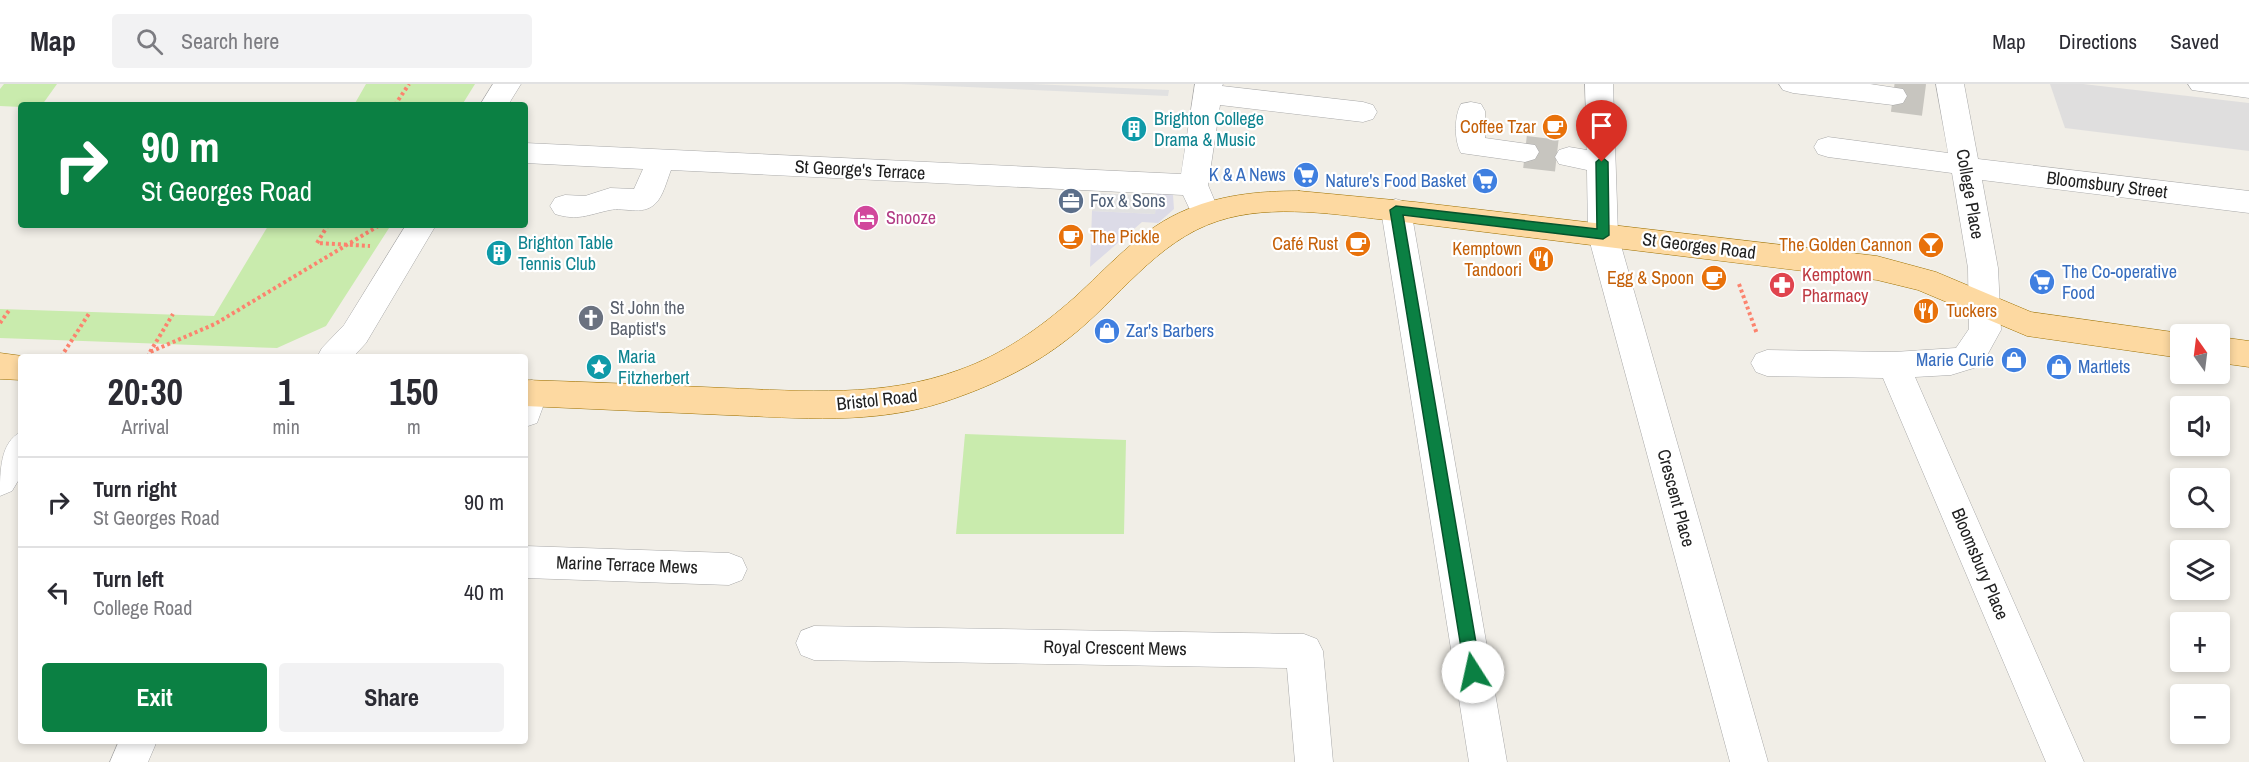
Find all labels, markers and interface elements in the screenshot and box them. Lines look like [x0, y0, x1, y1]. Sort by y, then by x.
search box [112, 14, 532, 68]
text: Map [30, 22, 76, 60]
icon: search [133, 25, 166, 58]
text: Search here [181, 26, 279, 56]
text: Map [1992, 27, 2026, 56]
text: Directions [2059, 27, 2137, 56]
text: Saved [2170, 27, 2219, 56]
pin [1576, 100, 1627, 162]
place label: Brighton College Drama & Music [1154, 106, 1264, 152]
icon: arrive [1585, 109, 1618, 142]
cafe icon: Coffee Tzar [1540, 112, 1570, 142]
building icon: Brighton College Drama & Music [1119, 114, 1149, 144]
place label: Coffee Tzar [1460, 114, 1536, 139]
text: 90 m [141, 119, 220, 175]
icon: right [42, 126, 120, 204]
street label: College Place [1950, 147, 1991, 241]
street label: St George's Terrace [794, 154, 926, 185]
supermarket icon: K & A News [1291, 160, 1321, 190]
place label: K & A News [1209, 162, 1286, 187]
street label: Bloomsbury Street [2045, 165, 2169, 204]
supermarket icon: Nature's Food Basket [1470, 166, 1500, 196]
place label: Nature's Food Basket [1325, 168, 1466, 193]
text: St Georges Road [141, 173, 312, 209]
office icon: Fox & Sons [1056, 186, 1086, 216]
place label: Fox & Sons [1090, 188, 1166, 213]
hotel icon: Snooze [851, 203, 881, 233]
place label: Snooze [886, 205, 936, 230]
cafe icon: The Pickle [1056, 222, 1086, 252]
place label: The Pickle [1090, 224, 1160, 249]
street label: St Georges Road [1641, 226, 1757, 265]
cafe icon: Café Rust [1343, 229, 1373, 259]
place label: Brighton Table Tennis Club [518, 230, 613, 276]
bar icon: The Golden Cannon [1916, 230, 1946, 260]
place label: Café Rust [1272, 231, 1338, 256]
place label: The Golden Cannon [1779, 232, 1912, 257]
place label: Kemptown Tandoori [1452, 236, 1522, 282]
building icon: Brighton Table Tennis Club [484, 238, 514, 268]
restaurant icon: Kemptown Tandoori [1526, 244, 1556, 274]
place label: The Co-operative Food [2062, 259, 2177, 305]
place label: Kemptown Pharmacy [1802, 262, 1872, 308]
cafe icon: Egg & Spoon [1699, 263, 1729, 293]
place label: Egg & Spoon [1607, 265, 1694, 290]
supermarket icon: The Co-operative Food [2027, 267, 2057, 297]
pharmacy icon: Kemptown Pharmacy [1767, 270, 1797, 300]
place label: St John the Baptist's [610, 295, 685, 341]
restaurant icon: Tuckers [1911, 296, 1941, 326]
place label: Tuckers [1946, 298, 1997, 323]
church icon: St John the Baptist's [576, 303, 606, 333]
shop icon: Zar's Barbers [1092, 316, 1122, 346]
place label: Zar's Barbers [1126, 318, 1214, 343]
north arrow [2170, 324, 2230, 384]
map controls [2170, 324, 2230, 744]
place label: Maria Fitzherbert [618, 344, 689, 390]
shop icon: Marie Curie [1999, 345, 2029, 375]
place label: Marie Curie [1916, 347, 1994, 372]
place icon: Maria Fitzherbert [584, 352, 614, 382]
shop icon: Martlets [2044, 352, 2074, 382]
place label: Martlets [2078, 354, 2131, 379]
text: 20:30 [107, 368, 183, 416]
text: 1 [278, 368, 294, 416]
text: 150 [389, 368, 439, 416]
street label: Bristol Road [835, 383, 919, 416]
button: sound [2170, 396, 2230, 456]
text: Arrival [122, 413, 169, 440]
text: min [272, 413, 300, 440]
text: m [407, 413, 421, 440]
street label: Crescent Place [1651, 446, 1702, 549]
button: search [2170, 468, 2230, 528]
text: Turn right [93, 474, 177, 504]
icon: right [42, 486, 75, 519]
text: 90 m [464, 487, 504, 517]
text: St Georges Road [93, 504, 220, 531]
street label: Bloomsbury Place [1946, 504, 2015, 623]
button: layers [2170, 540, 2230, 600]
street label: Marine Terrace Mews [556, 550, 698, 579]
text: Turn left [93, 564, 164, 594]
icon: left [42, 576, 75, 609]
text: 40 m [464, 577, 504, 607]
text: College Road [93, 594, 192, 621]
button: + [2170, 612, 2230, 672]
street label: Royal Crescent Mews [1043, 634, 1187, 661]
position arrow [1441, 640, 1505, 704]
button: Exit [42, 663, 267, 732]
button: Share [279, 663, 504, 732]
button: − [2170, 684, 2230, 744]

